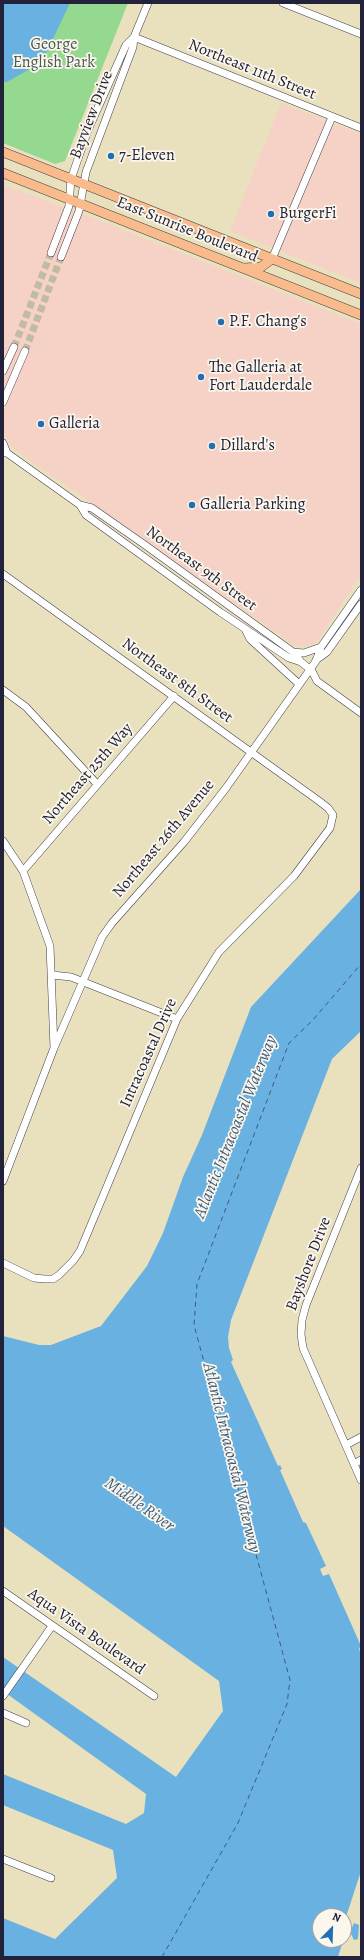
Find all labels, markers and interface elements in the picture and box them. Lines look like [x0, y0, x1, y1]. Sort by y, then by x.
park label: George English Park [13, 35, 95, 73]
street label: Northeast 11th Street [185, 36, 319, 104]
street label: Bayview Drive [66, 68, 118, 162]
place label: 7-Eleven [119, 146, 175, 166]
marker: 7-Eleven [106, 151, 116, 161]
street label: East Sunrise Boulevard [114, 193, 260, 267]
place label: BurgerFi [279, 204, 337, 224]
marker: BurgerFi [266, 209, 276, 219]
place label: P.F. Chang's [229, 312, 307, 332]
marker: P.F. Chang's [216, 317, 226, 327]
place label: The Galleria at Fort Lauderdale [209, 358, 312, 396]
marker: The Galleria at Fort Lauderdale [196, 372, 206, 382]
place label: Galleria [49, 414, 100, 434]
marker: Galleria [36, 419, 46, 429]
place label: Dillard's [220, 436, 275, 456]
marker: Dillard's [207, 441, 217, 451]
place label: Galleria Parking [200, 495, 306, 515]
marker: Galleria Parking [187, 500, 197, 510]
street label: Northeast 9th Street [142, 522, 260, 616]
street label: Northeast 8th Street [118, 634, 236, 728]
street label: Northeast 25th Way [39, 719, 137, 829]
street label: Northeast 26th Avenue [109, 776, 219, 902]
street label: Intracoastal Drive [116, 996, 182, 1110]
water label: Atlantic Intracoastal Waterway [190, 1033, 282, 1221]
street label: Bayshore Drive [282, 1214, 336, 1314]
water label: Atlantic Intracoastal Waterway [197, 1361, 265, 1555]
water label: Middle River [100, 1474, 178, 1536]
street label: Aqua Vista Boulevard [24, 1584, 148, 1680]
north arrow [312, 1908, 352, 1948]
text: N [330, 1909, 343, 1926]

